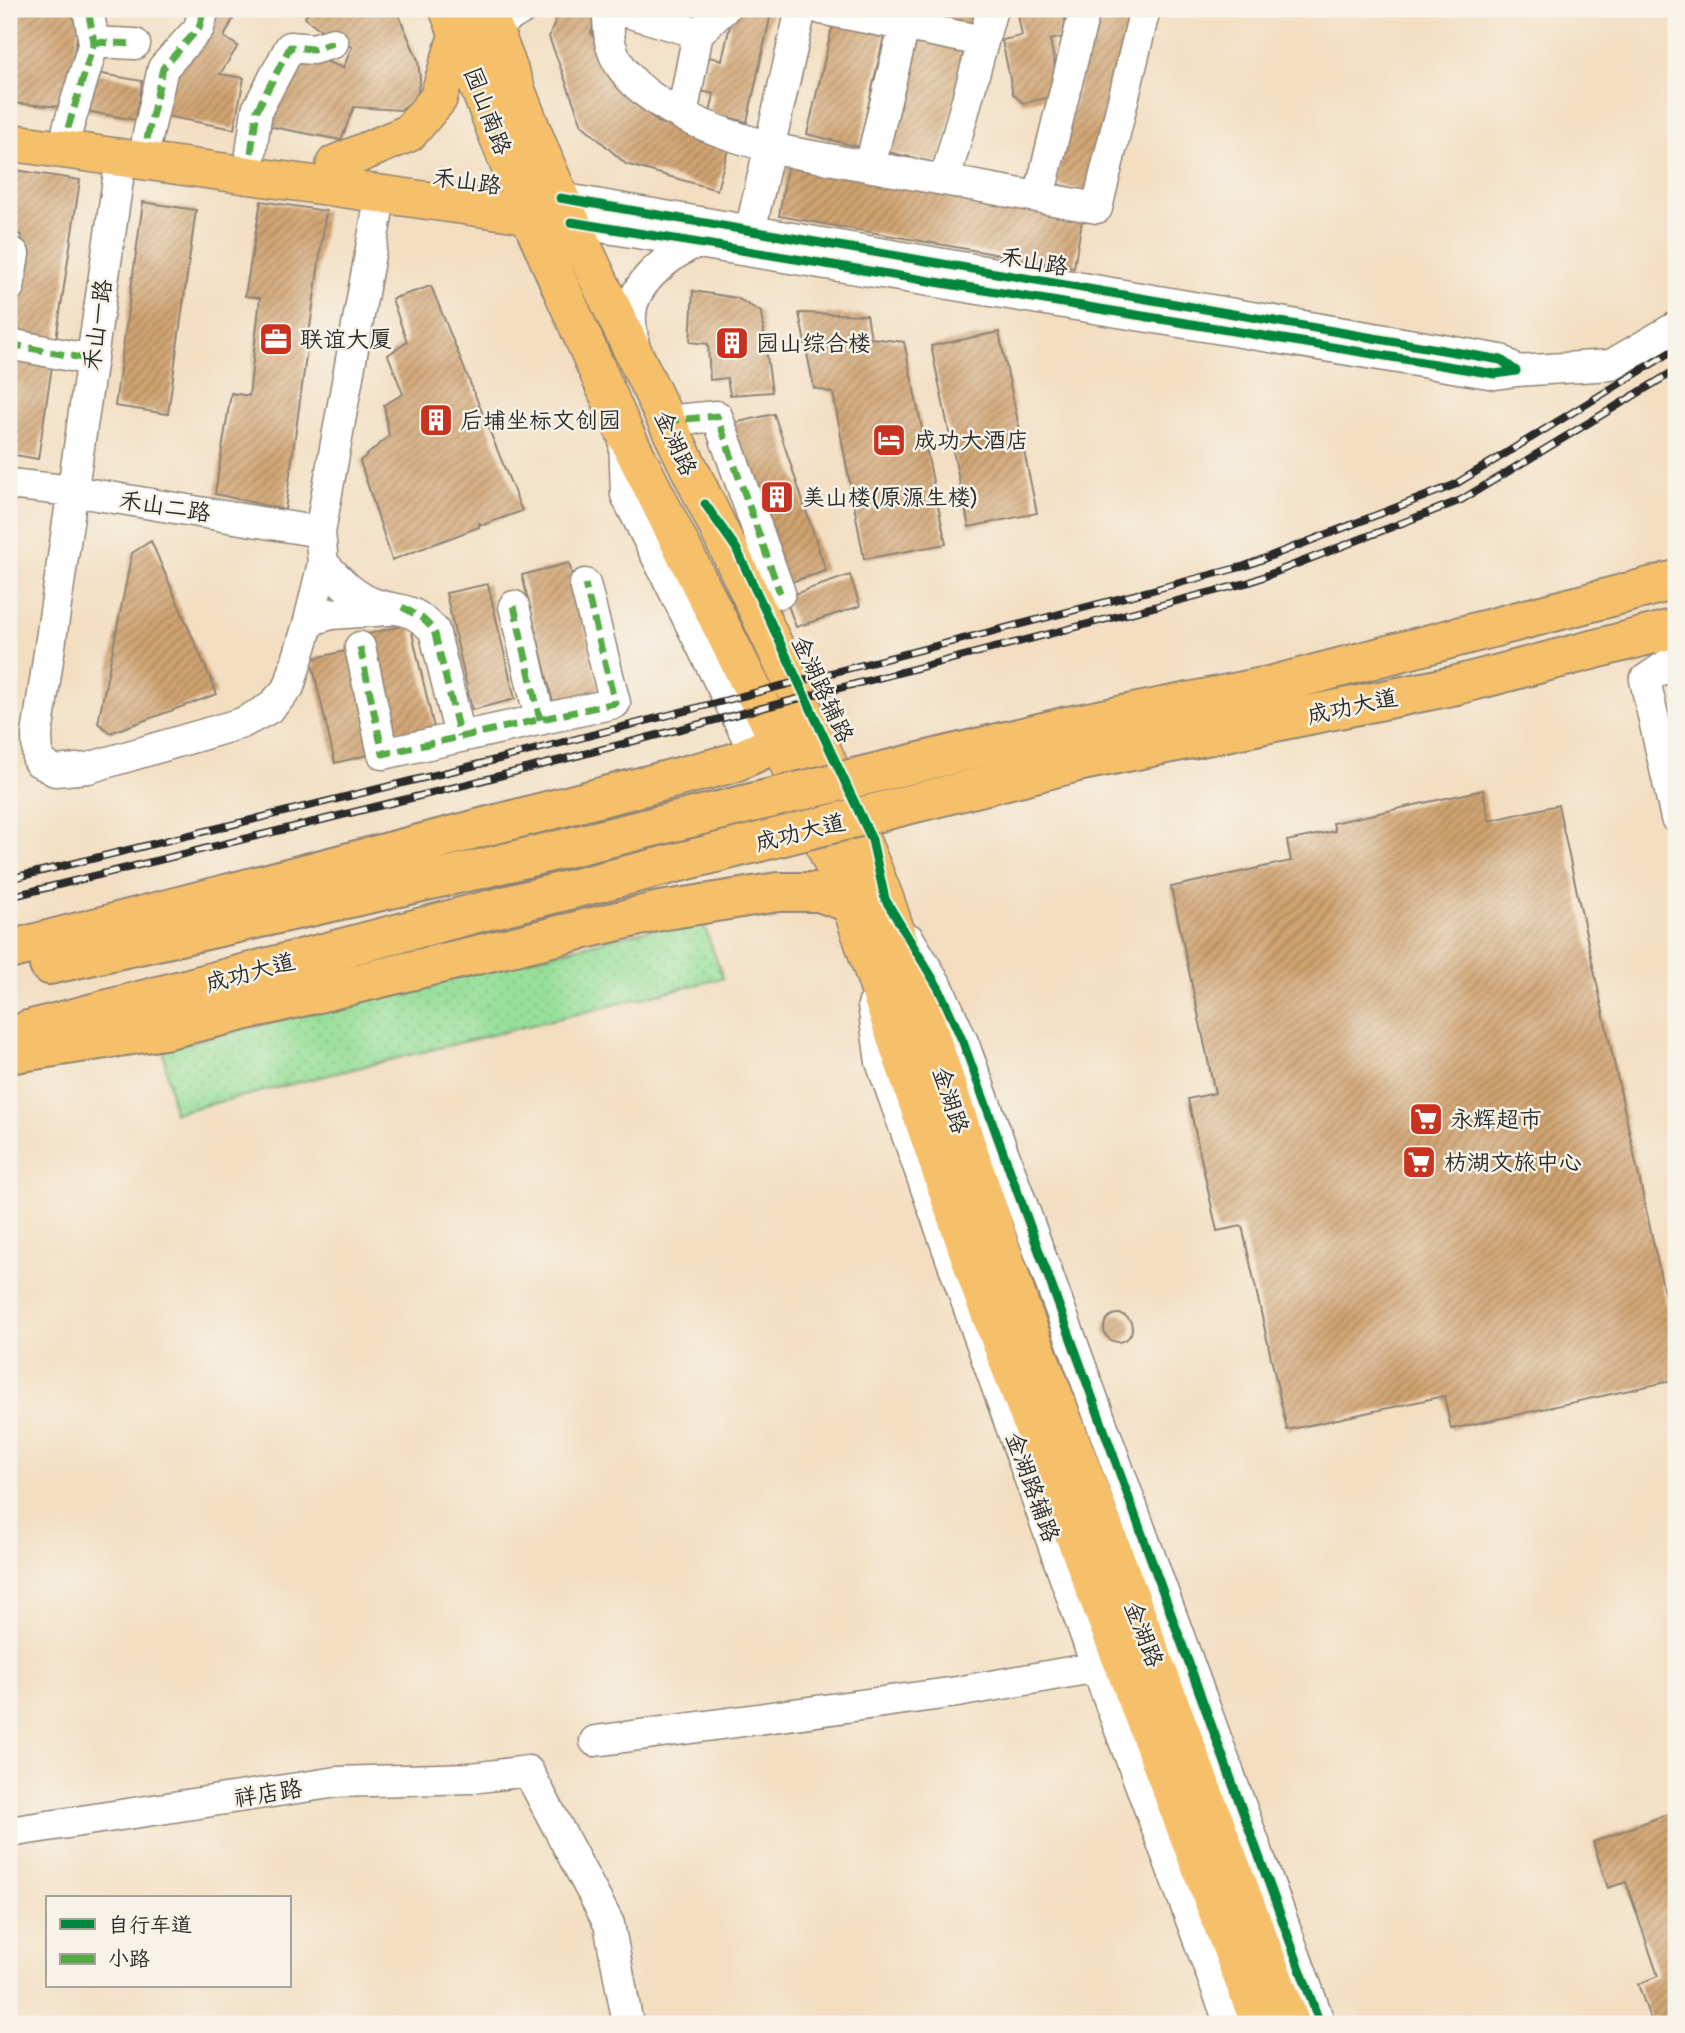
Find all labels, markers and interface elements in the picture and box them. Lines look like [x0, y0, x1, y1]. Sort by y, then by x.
street label: 园山南路 [458, 63, 518, 159]
street label: 禾山路 [431, 162, 503, 201]
street label: 禾山路 [997, 241, 1070, 282]
street label: 禾山一路 [77, 277, 118, 373]
office icon: 联谊大厦 [257, 320, 295, 358]
building icon: 园山综合楼 [713, 324, 751, 362]
place label: 联谊大厦 [300, 325, 392, 354]
place label: 园山综合楼 [756, 329, 871, 358]
building icon: 后埔坐标文创园 [417, 401, 455, 439]
place label: 后埔坐标文创园 [460, 406, 621, 435]
street label: 金湖路 [648, 406, 703, 481]
hotel icon: 成功大酒店 [870, 421, 908, 459]
place label: 成功大酒店 [914, 426, 1029, 455]
building icon: 美山楼(原源生楼) [758, 478, 796, 516]
place label: 美山楼(原源生楼) [802, 483, 978, 512]
street label: 禾山二路 [117, 485, 213, 528]
street label: 金湖路辅路 [785, 631, 860, 747]
street label: 成功大道 [1304, 683, 1400, 730]
street label: 成功大道 [752, 807, 848, 858]
street label: 成功大道 [202, 947, 298, 998]
street label: 金湖路 [926, 1063, 975, 1137]
supermarket icon: 永辉超市 [1407, 1100, 1445, 1138]
place label: 永辉超市 [1450, 1105, 1542, 1134]
supermarket icon: 枋湖文旅中心 [1400, 1143, 1438, 1181]
place label: 枋湖文旅中心 [1444, 1148, 1582, 1177]
street label: 金湖路辅路 [999, 1428, 1066, 1546]
street label: 金湖路 [1118, 1597, 1169, 1672]
street label: 祥店路 [232, 1774, 304, 1813]
legend [46, 1896, 290, 1988]
text: 自行车道 [108, 1912, 192, 1939]
text: 小路 [108, 1946, 150, 1973]

